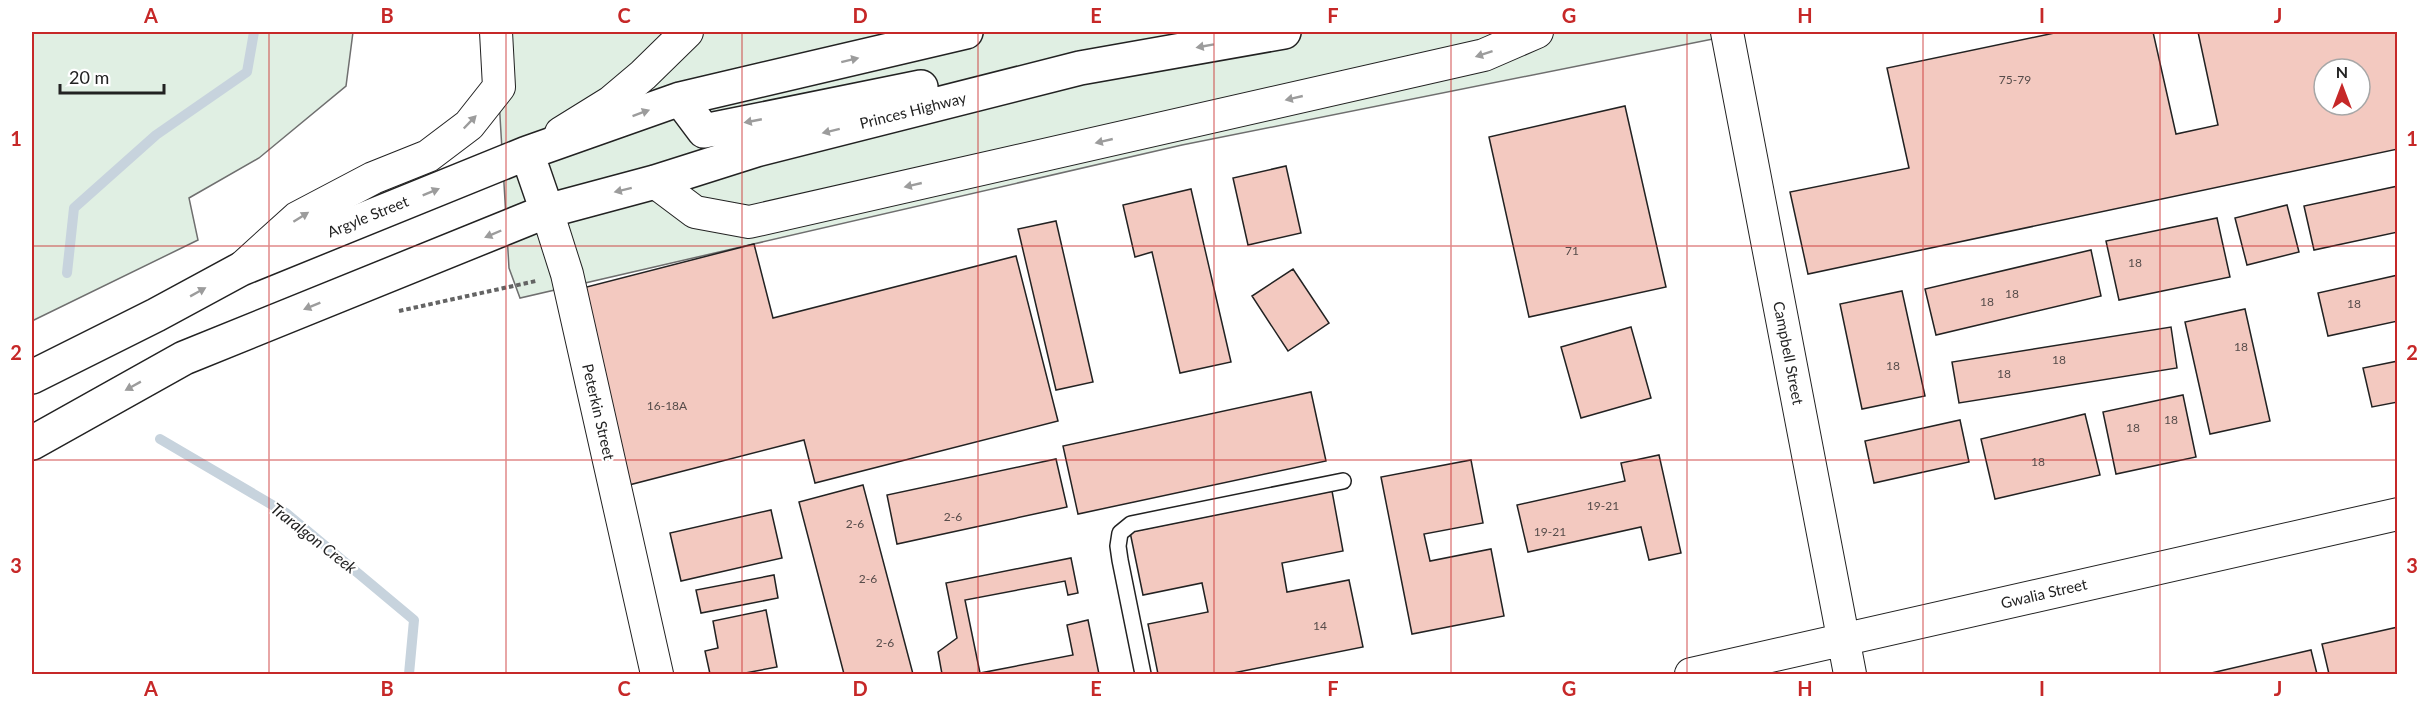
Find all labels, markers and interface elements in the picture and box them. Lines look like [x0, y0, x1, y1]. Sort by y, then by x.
text: A [143, 3, 158, 27]
text: B [380, 3, 394, 27]
text: C [617, 3, 631, 27]
text: D [852, 3, 868, 27]
text: E [1090, 3, 1102, 27]
text: F [1327, 3, 1339, 27]
text: G [1562, 3, 1576, 27]
text: H [1797, 3, 1813, 27]
text: I [2039, 3, 2045, 27]
text: J [2274, 3, 2282, 27]
one-way arrow [1196, 42, 1215, 51]
one-way arrow [1475, 50, 1493, 59]
one-way arrow [841, 54, 860, 64]
scale bar [60, 57, 164, 95]
north arrow [2312, 57, 2372, 117]
text: N [2336, 62, 2348, 81]
text: 20 m [69, 66, 109, 88]
house number: 75-79 [1999, 72, 2031, 87]
street label: Princes Highway [858, 88, 968, 132]
one-way arrow [1284, 94, 1303, 104]
one-way arrow [632, 107, 650, 117]
one-way arrow [462, 116, 476, 130]
one-way arrow [744, 117, 763, 126]
text: 1 [10, 126, 22, 150]
text: 1 [2406, 126, 2418, 150]
one-way arrow [822, 127, 840, 137]
one-way arrow [1094, 137, 1113, 147]
one-way arrow [904, 180, 923, 190]
one-way arrow [614, 185, 633, 195]
one-way arrow [423, 187, 441, 197]
street label: Argyle Street [325, 191, 411, 240]
one-way arrow [293, 211, 309, 222]
one-way arrow [484, 230, 502, 239]
house number: 71 [1565, 243, 1579, 258]
house number: 18 [2128, 255, 2142, 270]
house number: 18 [2005, 286, 2019, 301]
one-way arrow [190, 287, 207, 297]
house number: 18 [1980, 294, 1994, 309]
house number: 18 [2347, 296, 2361, 311]
street label: Campbell Street [1770, 300, 1808, 407]
one-way arrow [302, 301, 320, 311]
house number: 18 [2234, 339, 2248, 354]
text: 2 [10, 340, 22, 364]
text: 2 [2406, 340, 2418, 364]
house number: 18 [2052, 352, 2066, 367]
house number: 18 [1886, 358, 1900, 373]
street label: Peterkin Street [579, 362, 619, 462]
house number: 18 [1997, 366, 2011, 381]
one-way arrow [124, 381, 141, 391]
house number: 16-18A [647, 398, 688, 413]
house number: 18 [2164, 412, 2178, 427]
house number: 18 [2126, 420, 2140, 435]
house number: 18 [2031, 454, 2045, 469]
water label: Traralgon Creek [268, 498, 361, 577]
house number: 19-21 [1587, 498, 1619, 513]
house number: 2-6 [944, 509, 962, 524]
house number: 2-6 [846, 516, 864, 531]
house number: 19-21 [1534, 524, 1566, 539]
text: 3 [10, 553, 22, 577]
text: 3 [2406, 553, 2418, 577]
house number: 2-6 [859, 571, 877, 586]
street label: Gwalia Street [1999, 574, 2089, 612]
house number: 14 [1313, 618, 1327, 633]
house number: 2-6 [876, 635, 894, 650]
text: A [143, 676, 158, 700]
text: B [380, 676, 394, 700]
text: C [617, 676, 631, 700]
text: D [852, 676, 868, 700]
text: E [1090, 676, 1102, 700]
text: F [1327, 676, 1339, 700]
text: G [1562, 676, 1576, 700]
text: H [1797, 676, 1813, 700]
text: I [2039, 676, 2045, 700]
text: J [2274, 676, 2282, 700]

